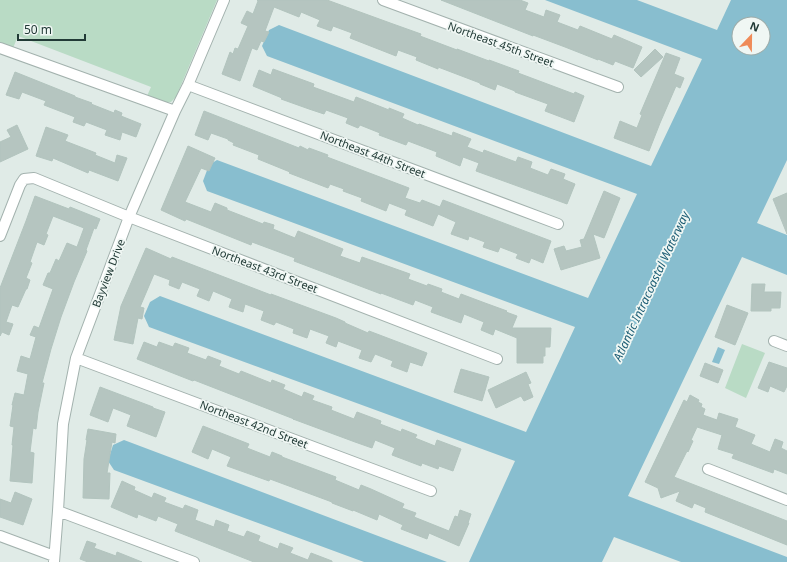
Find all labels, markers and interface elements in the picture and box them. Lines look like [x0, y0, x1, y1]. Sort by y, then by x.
scale bar [18, 16, 85, 42]
north arrow [731, 16, 771, 56]
street label: Northeast 45th Street [446, 18, 556, 70]
text: N [748, 18, 762, 35]
text: 50 m [24, 21, 52, 38]
street label: Northeast 44th Street [318, 127, 428, 181]
water label: Atlantic Intracoastal Waterway [608, 207, 694, 365]
street label: Bayview Drive [88, 237, 128, 309]
street label: Northeast 43rd Street [210, 242, 320, 296]
street label: Northeast 42nd Street [198, 396, 310, 452]

